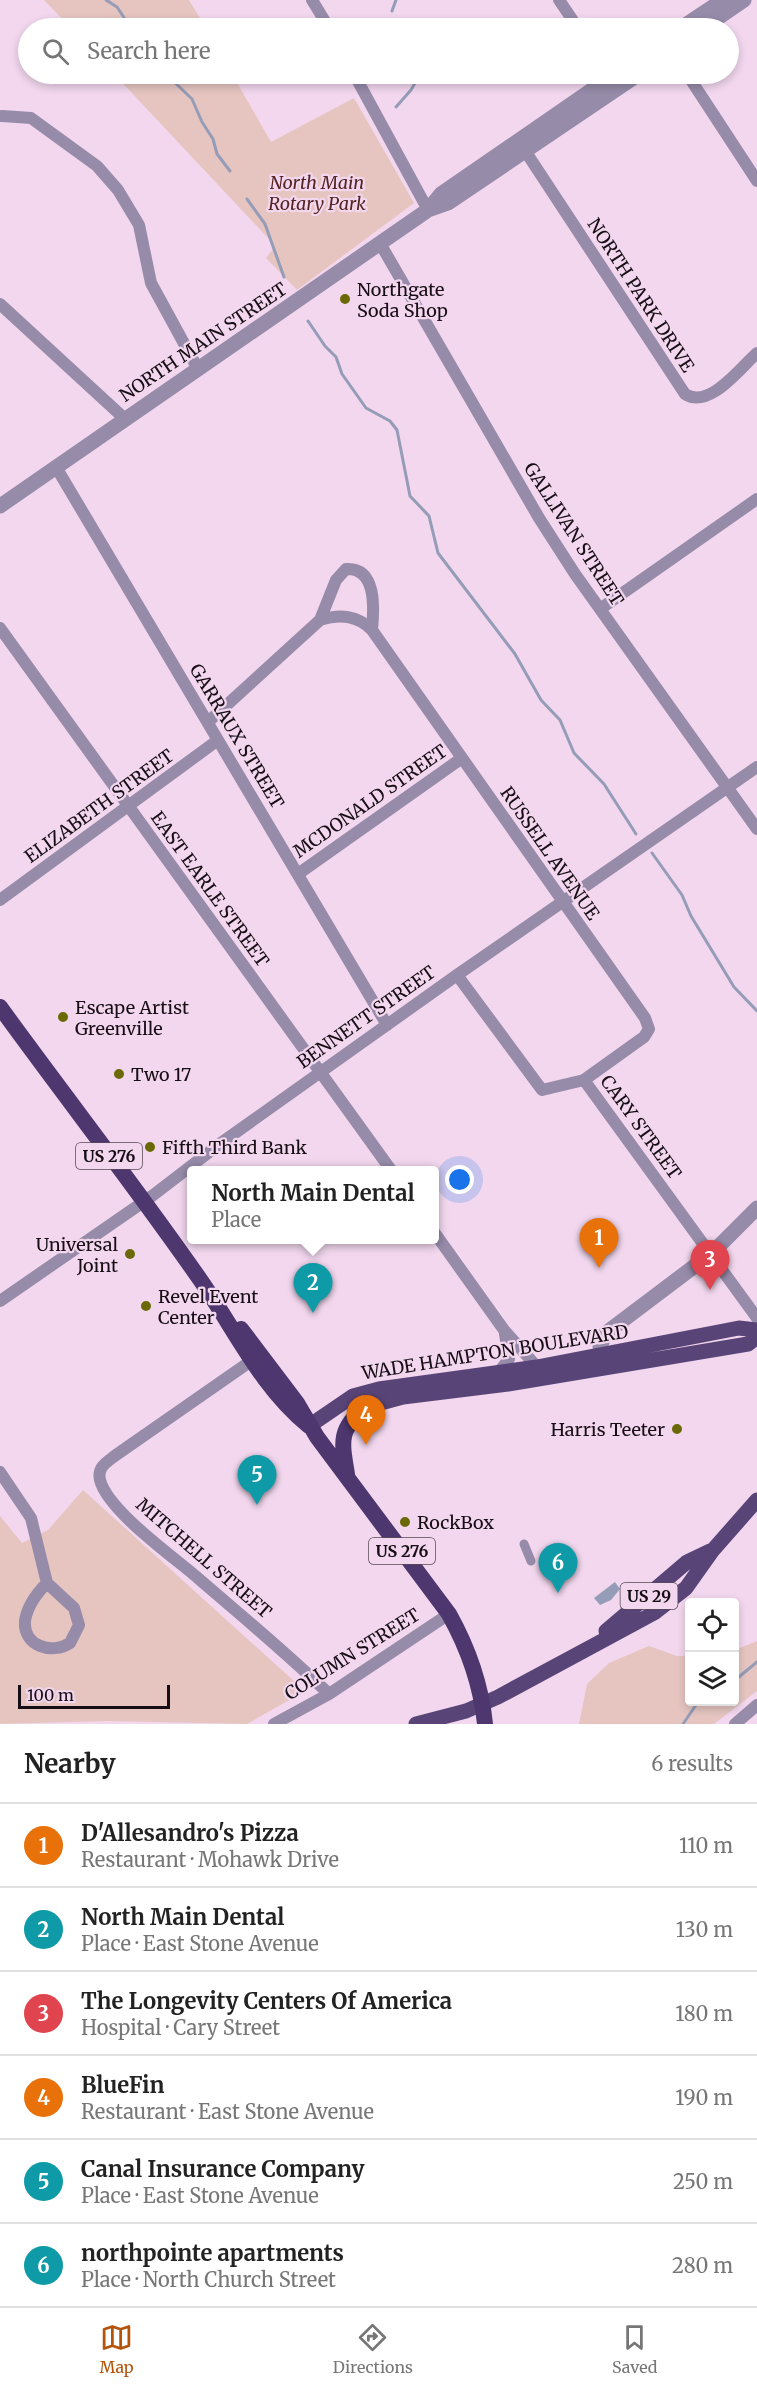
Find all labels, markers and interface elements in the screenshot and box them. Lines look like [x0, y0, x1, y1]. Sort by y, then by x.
search box [18, 18, 739, 84]
icon: search [39, 35, 72, 68]
text: Search here [87, 37, 210, 65]
park label: North Main Rotary Park [268, 171, 366, 215]
street label: NORTH PARK DRIVE [583, 214, 700, 377]
street label: NORTH MAIN STREET [115, 277, 291, 407]
place label: Northgate Soda Shop [357, 278, 448, 322]
marker: Northgate Soda Shop [338, 292, 352, 306]
street label: GALLIVAN STREET [519, 458, 629, 610]
street label: GARRAUX STREET [185, 660, 289, 813]
street label: MCDONALD STREET [289, 739, 452, 863]
street label: ELIZABETH STREET [20, 744, 178, 868]
street label: RUSSELL AVENUE [495, 782, 605, 925]
street label: EAST EARLE STREET [146, 807, 274, 972]
street label: BENNETT STREET [292, 960, 440, 1073]
place label: Escape Artist Greenville [75, 996, 189, 1040]
marker: Escape Artist Greenville [56, 1010, 70, 1024]
place label: Two 17 [131, 1063, 191, 1086]
marker: Two 17 [112, 1067, 126, 1081]
street label: CARY STREET [595, 1070, 687, 1184]
place label: Fifth Third Bank [162, 1136, 308, 1159]
marker: Fifth Third Bank [143, 1140, 157, 1154]
road number: US 276 [76, 1143, 142, 1169]
your location [445, 1165, 474, 1194]
popup [187, 1166, 439, 1244]
text: North Main Dental [211, 1179, 415, 1207]
text: Place [211, 1207, 261, 1232]
pin: 1 [580, 1218, 618, 1268]
place label: Universal Joint [36, 1233, 118, 1277]
pin: 3 [690, 1240, 730, 1290]
marker: Universal Joint [123, 1247, 137, 1261]
pin: 2 [294, 1264, 332, 1313]
place label: Revel Event Center [158, 1285, 258, 1329]
marker: Revel Event Center [139, 1299, 153, 1313]
street label: WADE HAMPTON BOULEVARD [359, 1320, 630, 1385]
pin: 4 [346, 1396, 386, 1445]
place label: Harris Teeter [551, 1418, 665, 1441]
marker: Harris Teeter [670, 1422, 684, 1436]
pin: 5 [238, 1456, 276, 1505]
street label: MITCHELL STREET [132, 1493, 277, 1623]
place label: RockBox [417, 1511, 494, 1534]
marker: RockBox [398, 1515, 412, 1529]
road number: US 276 [369, 1538, 435, 1564]
pin: 6 [538, 1544, 578, 1593]
road number: US 29 [620, 1583, 678, 1609]
map controls [685, 1598, 739, 1706]
button: locate [685, 1598, 739, 1652]
street label: COLUMN STREET [280, 1603, 424, 1705]
button: layers [685, 1652, 739, 1706]
scale bar [18, 1682, 170, 1710]
text: 100 m [27, 1685, 74, 1705]
text: Nearby [24, 1747, 116, 1780]
text: 6 results [651, 1751, 733, 1776]
text: D'Allesandro's Pizza [81, 1819, 299, 1847]
text: 1 [39, 1833, 48, 1858]
text: 110 m [679, 1833, 733, 1858]
text: Restaurant · Mohawk Drive [81, 1847, 339, 1872]
text: North Main Dental [81, 1903, 284, 1931]
text: 2 [38, 1917, 49, 1942]
text: 130 m [676, 1917, 733, 1942]
text: Place · East Stone Avenue [81, 1931, 319, 1956]
text: The Longevity Centers Of America [81, 1987, 452, 2015]
text: 3 [38, 2001, 49, 2026]
text: 180 m [675, 2001, 733, 2026]
text: Hospital · Cary Street [81, 2015, 280, 2040]
text: BlueFin [81, 2071, 164, 2099]
text: 4 [37, 2085, 50, 2110]
text: 190 m [675, 2085, 733, 2110]
text: Restaurant · East Stone Avenue [81, 2099, 374, 2124]
text: Canal Insurance Company [81, 2155, 364, 2183]
text: 5 [38, 2169, 49, 2194]
text: 250 m [673, 2169, 733, 2194]
text: Place · East Stone Avenue [81, 2183, 319, 2208]
text: northpointe apartments [81, 2239, 344, 2267]
text: 6 [37, 2253, 50, 2278]
text: 280 m [672, 2253, 733, 2278]
text: Place · North Church Street [81, 2267, 336, 2292]
tab: Map [100, 2321, 134, 2377]
tab: Directions [333, 2321, 413, 2377]
tab: Saved [612, 2321, 657, 2377]

